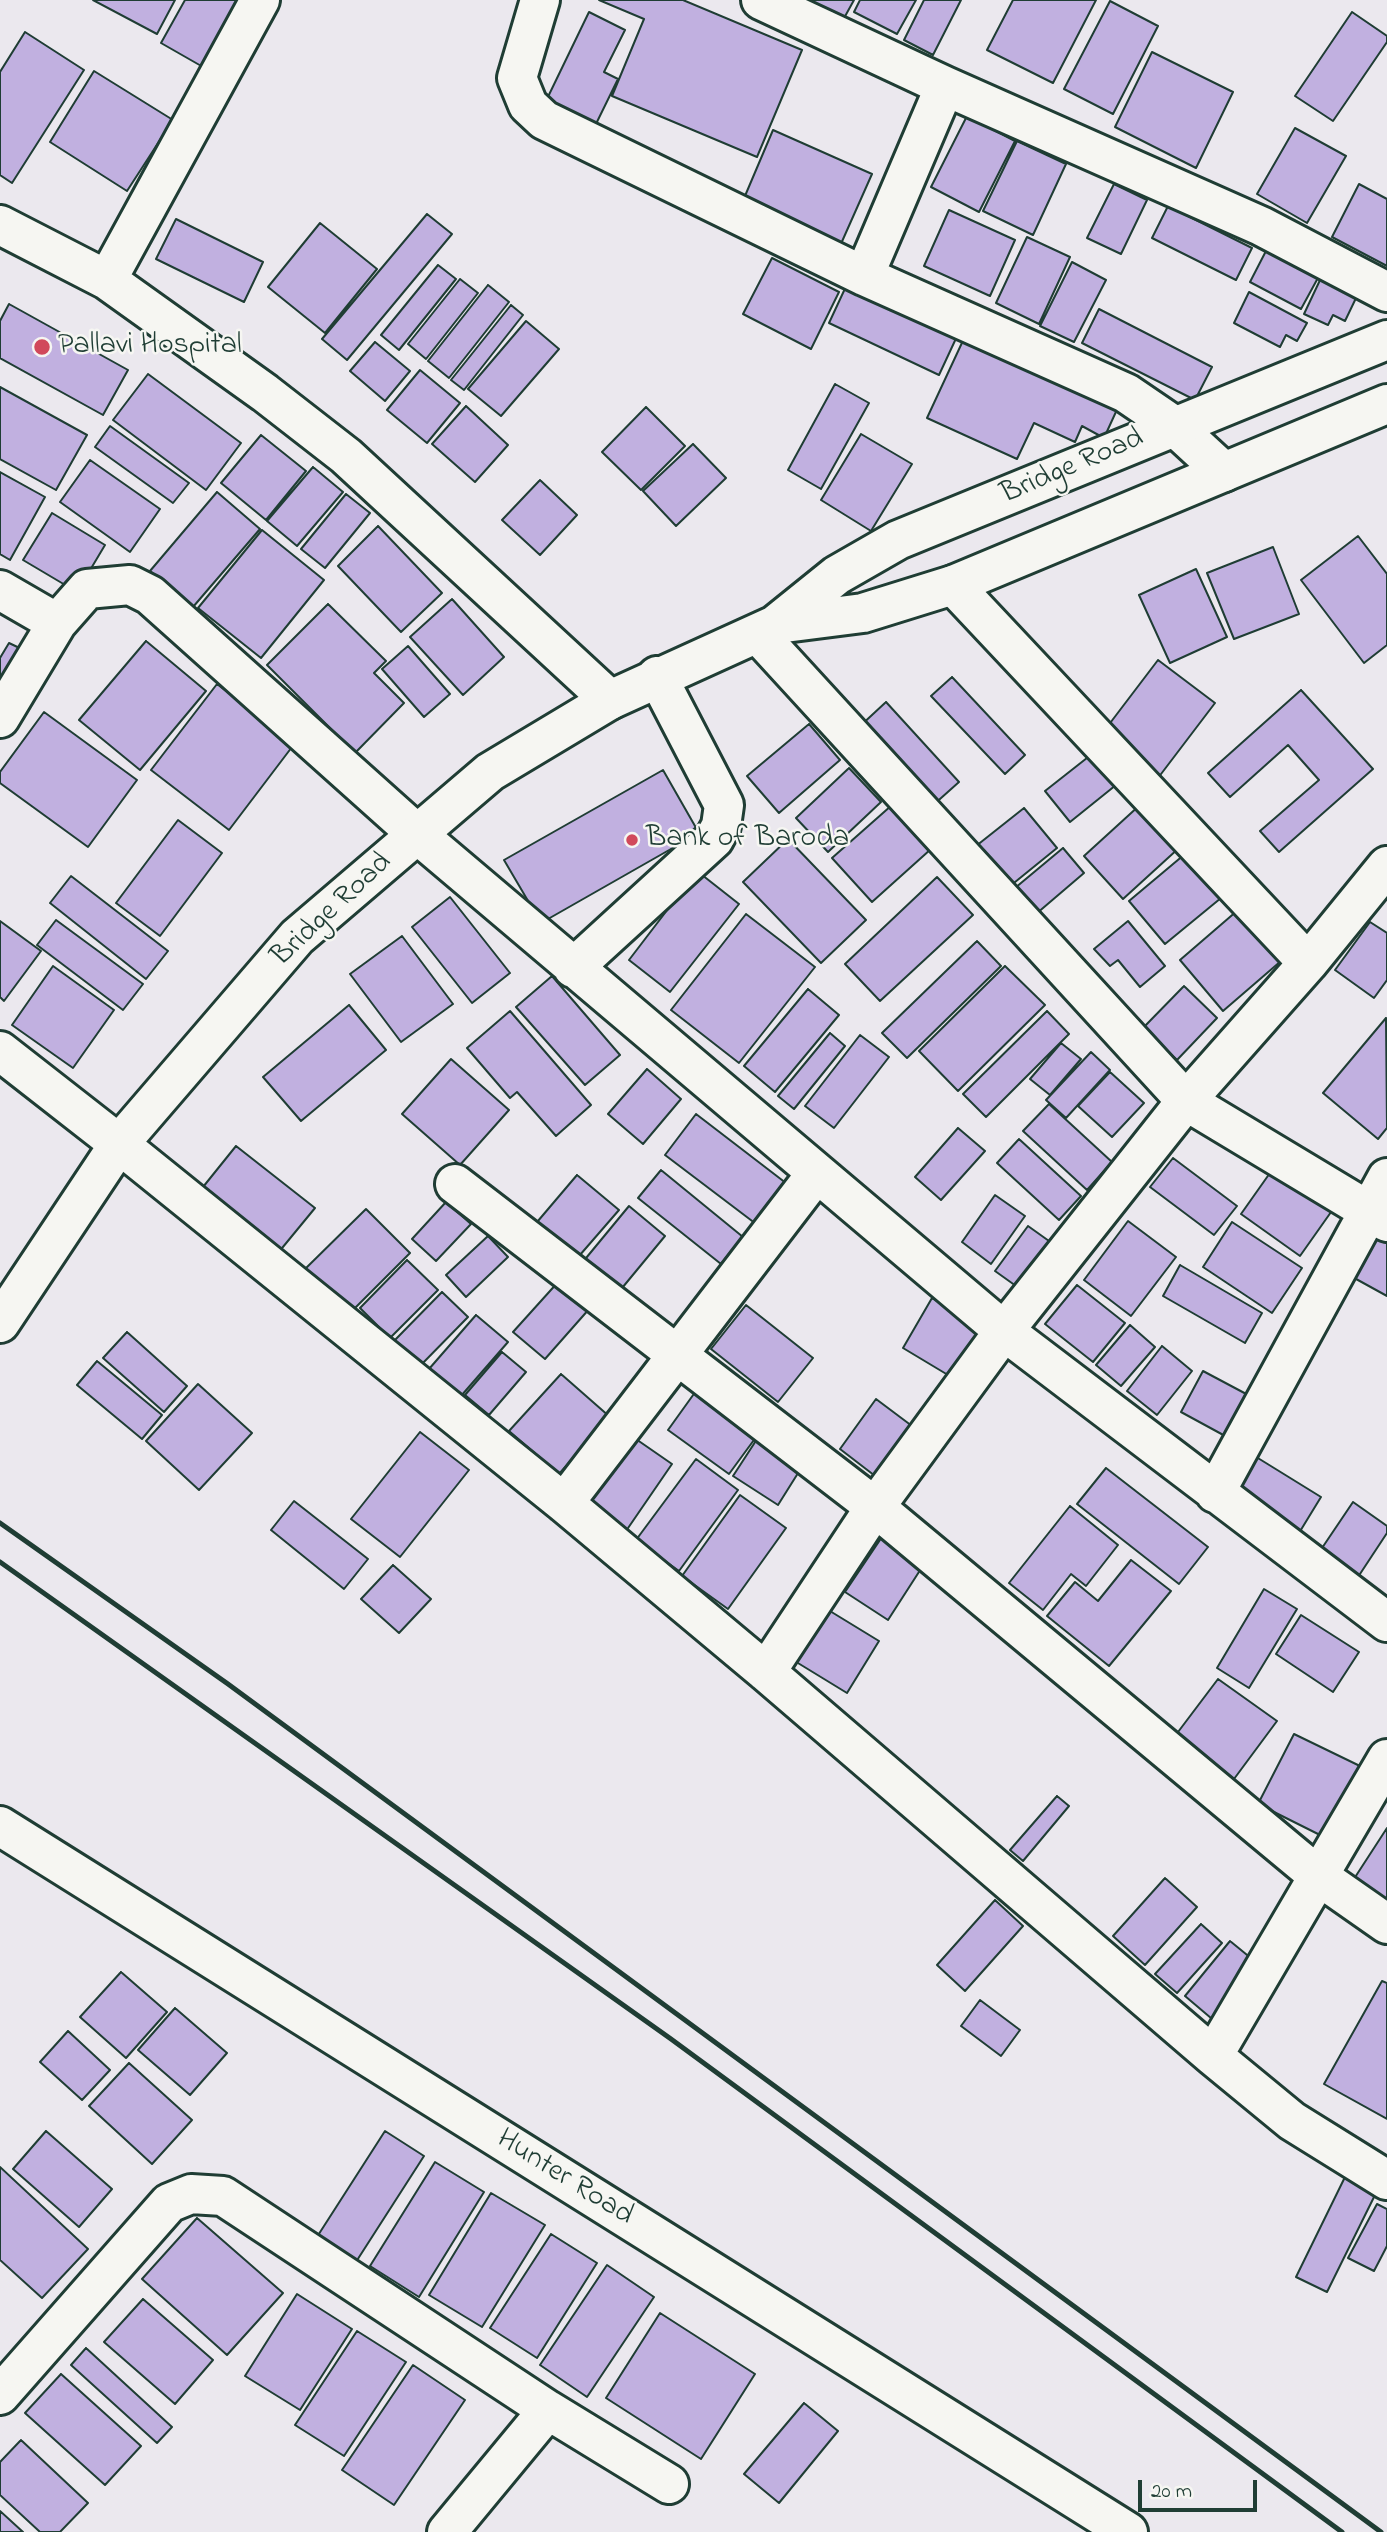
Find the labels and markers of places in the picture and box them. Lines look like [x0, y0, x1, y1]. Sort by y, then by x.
place label: Pallavi Hospital [58, 329, 242, 365]
marker: Pallavi Hospital [32, 337, 52, 357]
place label: Bank of Baroda [646, 822, 849, 858]
marker: Bank of Baroda [624, 832, 640, 848]

